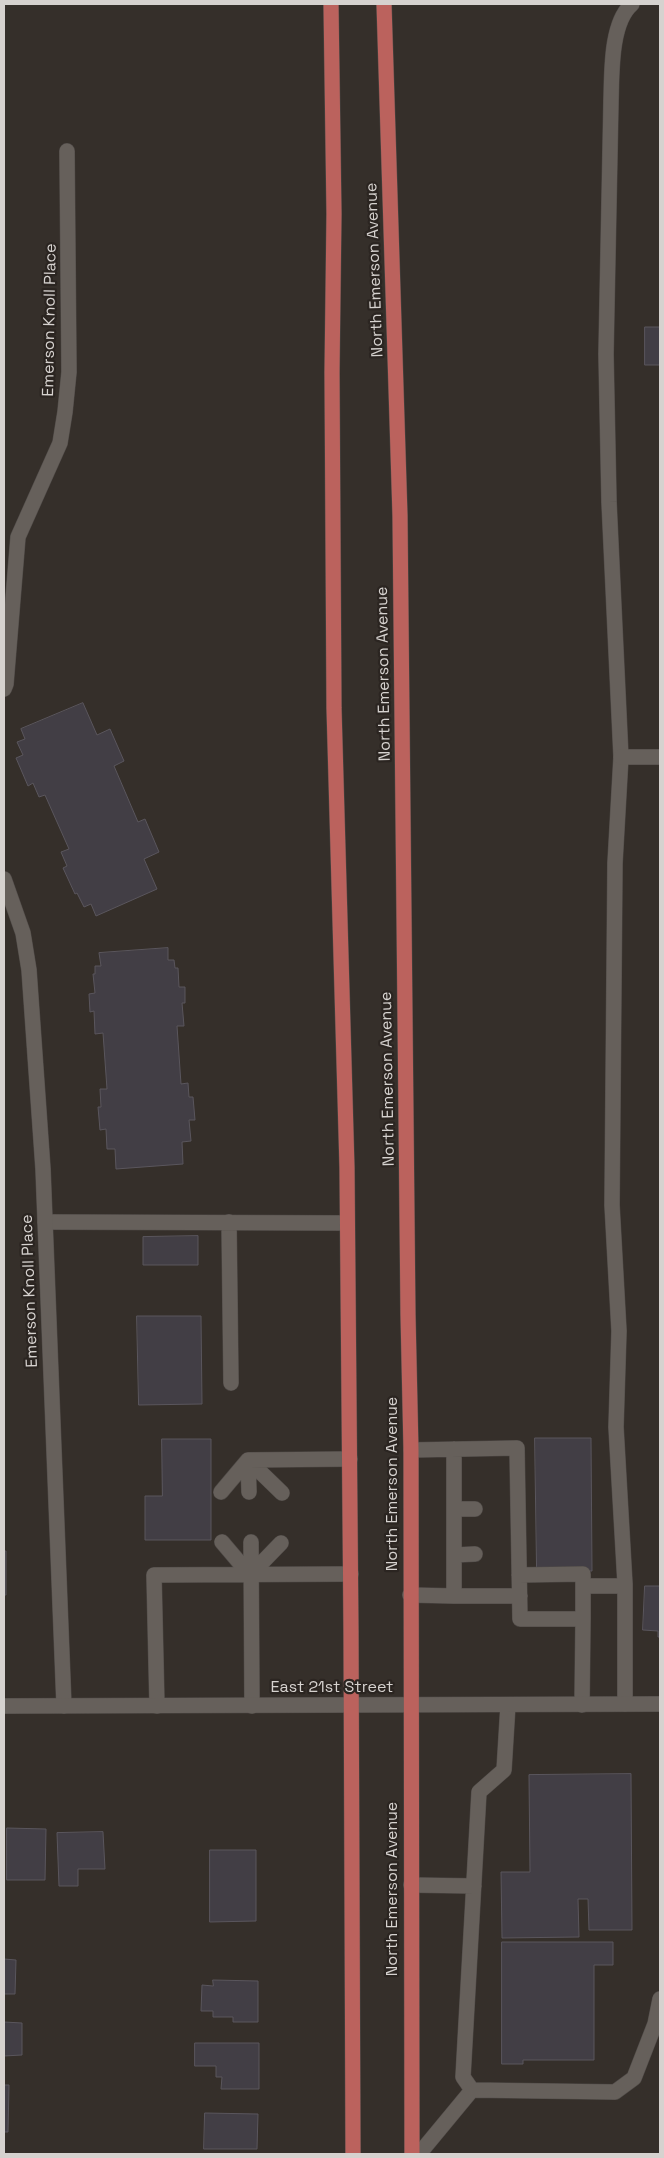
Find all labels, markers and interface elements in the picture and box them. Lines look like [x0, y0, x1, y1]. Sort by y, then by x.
street label: North Emerson Avenue [362, 182, 388, 358]
street label: Emerson Knoll Place [39, 243, 61, 397]
street label: North Emerson Avenue [373, 587, 395, 761]
street label: North Emerson Avenue [377, 992, 399, 1166]
street label: Emerson Knoll Place [18, 1214, 42, 1368]
street label: North Emerson Avenue [383, 1397, 403, 1571]
street label: East 21st Street [271, 1678, 393, 1698]
street label: North Emerson Avenue [383, 1802, 403, 1976]

